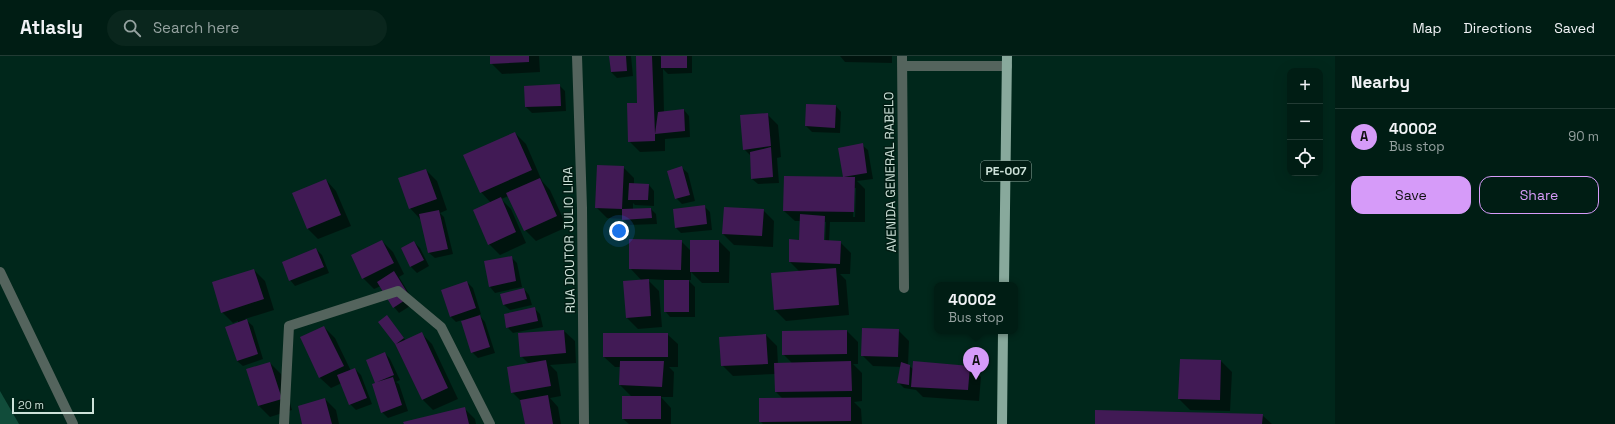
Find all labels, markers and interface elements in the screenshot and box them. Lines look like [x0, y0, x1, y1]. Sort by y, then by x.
search box [107, 10, 387, 46]
text: Atlasly [20, 15, 83, 40]
icon: search [121, 17, 143, 39]
text: Search here [153, 18, 239, 37]
text: Map [1412, 19, 1442, 37]
text: Directions [1464, 19, 1532, 37]
text: Saved [1554, 19, 1595, 37]
map controls [1287, 68, 1323, 176]
button: + [1287, 68, 1323, 104]
text: Nearby [1351, 71, 1410, 93]
street label: AVENIDA GENERAL RABELO [880, 91, 900, 253]
button: − [1287, 104, 1323, 140]
text: 40002 [1389, 119, 1437, 138]
text: A [1360, 128, 1368, 145]
text: 90 m [1568, 128, 1599, 145]
text: Bus stop [1389, 138, 1445, 155]
button: locate [1287, 140, 1323, 176]
road number: PE-007 [981, 161, 1031, 181]
street label: RUA DOUTOR JULIO LIRA [559, 166, 579, 314]
button: Save [1351, 176, 1471, 214]
button: Share [1479, 176, 1599, 214]
your location [609, 221, 629, 241]
popup [934, 282, 1018, 334]
text: 40002 [948, 290, 996, 309]
text: Bus stop [948, 309, 1004, 326]
pin: A [963, 347, 989, 380]
scale bar [12, 396, 94, 415]
text: 20 m [18, 398, 44, 412]

